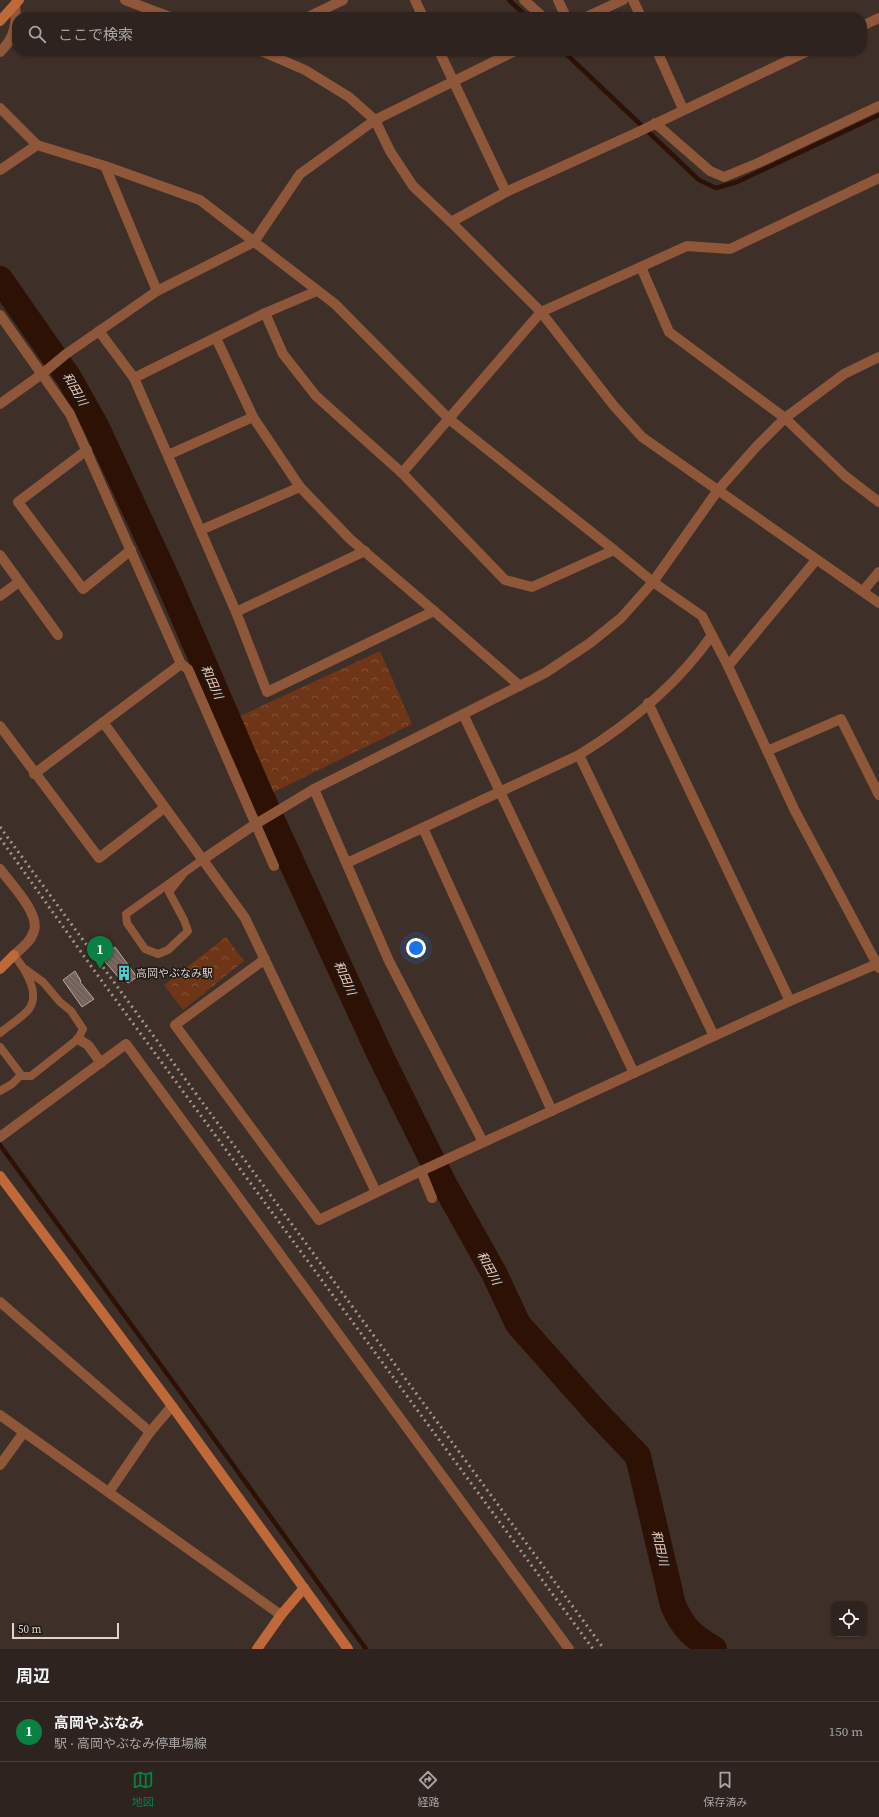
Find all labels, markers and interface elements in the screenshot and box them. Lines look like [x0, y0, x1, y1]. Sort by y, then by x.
search box [12, 12, 867, 56]
icon: search [26, 23, 48, 45]
text: ここで検索 [58, 24, 133, 45]
water label: 和田川 [59, 369, 92, 410]
water label: 和田川 [197, 662, 227, 704]
pin: 1 [87, 936, 113, 969]
your location [406, 938, 426, 958]
water label: 和田川 [330, 958, 360, 1000]
building icon: 高岡やぶなみ駅 [115, 964, 133, 982]
place label: 高岡やぶなみ駅 [136, 966, 213, 981]
water label: 和田川 [473, 1248, 505, 1289]
water label: 和田川 [648, 1529, 672, 1569]
map controls [831, 1601, 867, 1637]
button: locate [831, 1601, 867, 1637]
scale bar [12, 1621, 119, 1640]
text: 50 m [18, 1622, 41, 1637]
text: 周辺 [16, 1664, 50, 1688]
text: 高岡やぶなみ [54, 1712, 144, 1733]
text: 1 [25, 1723, 33, 1740]
text: 150 m [829, 1723, 863, 1740]
text: 駅 · 高岡やぶなみ停車場線 [54, 1735, 207, 1752]
tab: 地図 [132, 1769, 154, 1810]
tab: 経路 [417, 1769, 439, 1810]
tab: 保存済み [703, 1769, 747, 1810]

